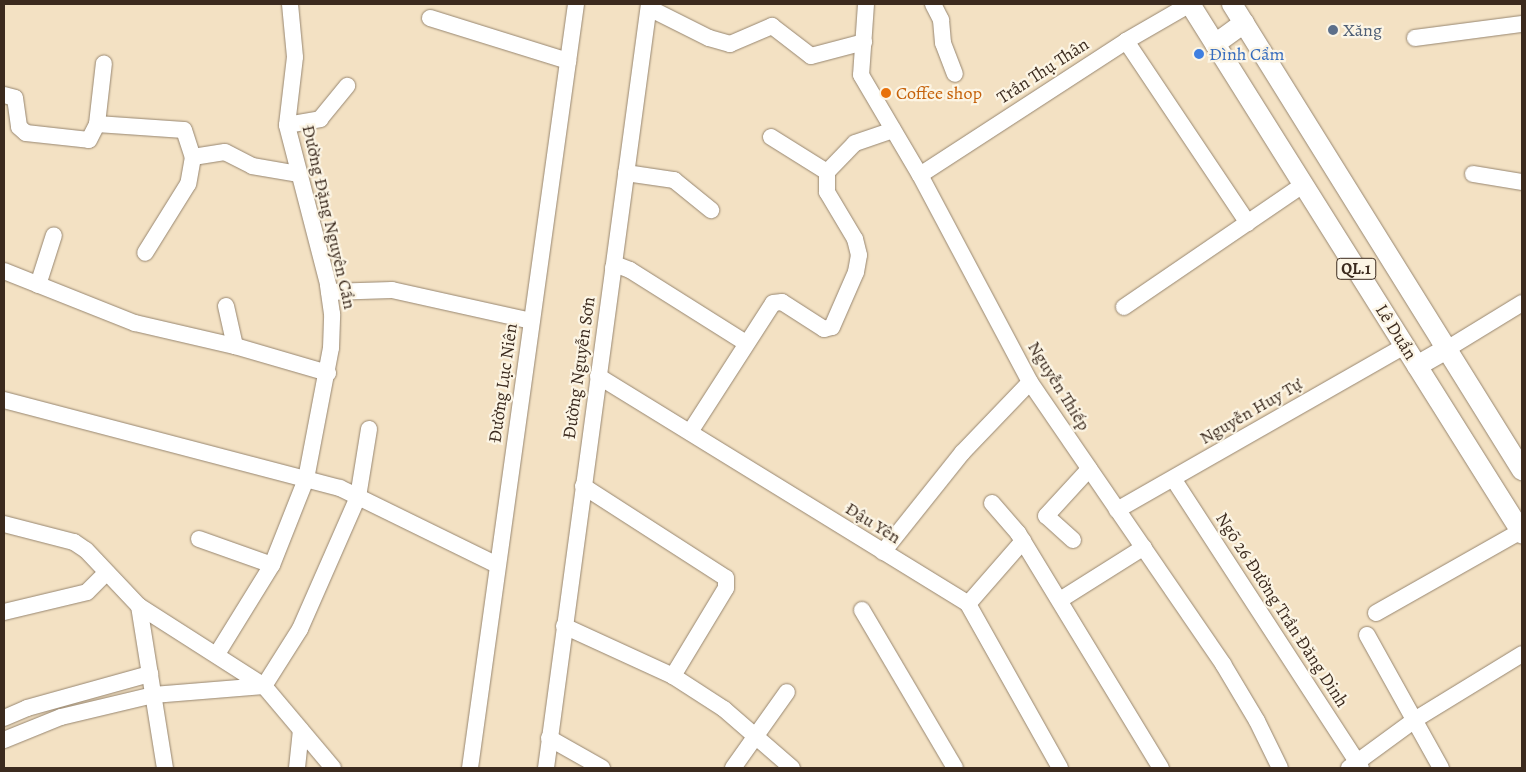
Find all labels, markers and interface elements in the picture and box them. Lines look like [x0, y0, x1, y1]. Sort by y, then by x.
place label: Xăng [1343, 19, 1382, 41]
marker: Xăng [1327, 24, 1339, 36]
street label: Trần Thụ Thân [993, 33, 1093, 109]
place label: Đình Cẩm [1209, 43, 1285, 65]
marker: Đình Cẩm [1193, 48, 1205, 60]
place label: Coffee shop [896, 82, 982, 104]
marker: Coffee shop [880, 87, 892, 99]
street label: Đường Đặng Nguyên Cẩn [297, 123, 361, 311]
road number: QL.1 [1336, 255, 1376, 282]
street label: Đường Nguyễn Sơn [558, 295, 600, 441]
street label: Lê Duẩn [1371, 300, 1421, 364]
street label: Đường Lục Niên [484, 322, 522, 444]
street label: Nguyễn Thiếp [1023, 337, 1095, 435]
street label: Nguyễn Huy Tự [1196, 373, 1306, 449]
street label: Đậu Yên [841, 498, 905, 548]
street label: Ngõ 26 Đường Trần Đăng Dinh [1211, 509, 1353, 711]

